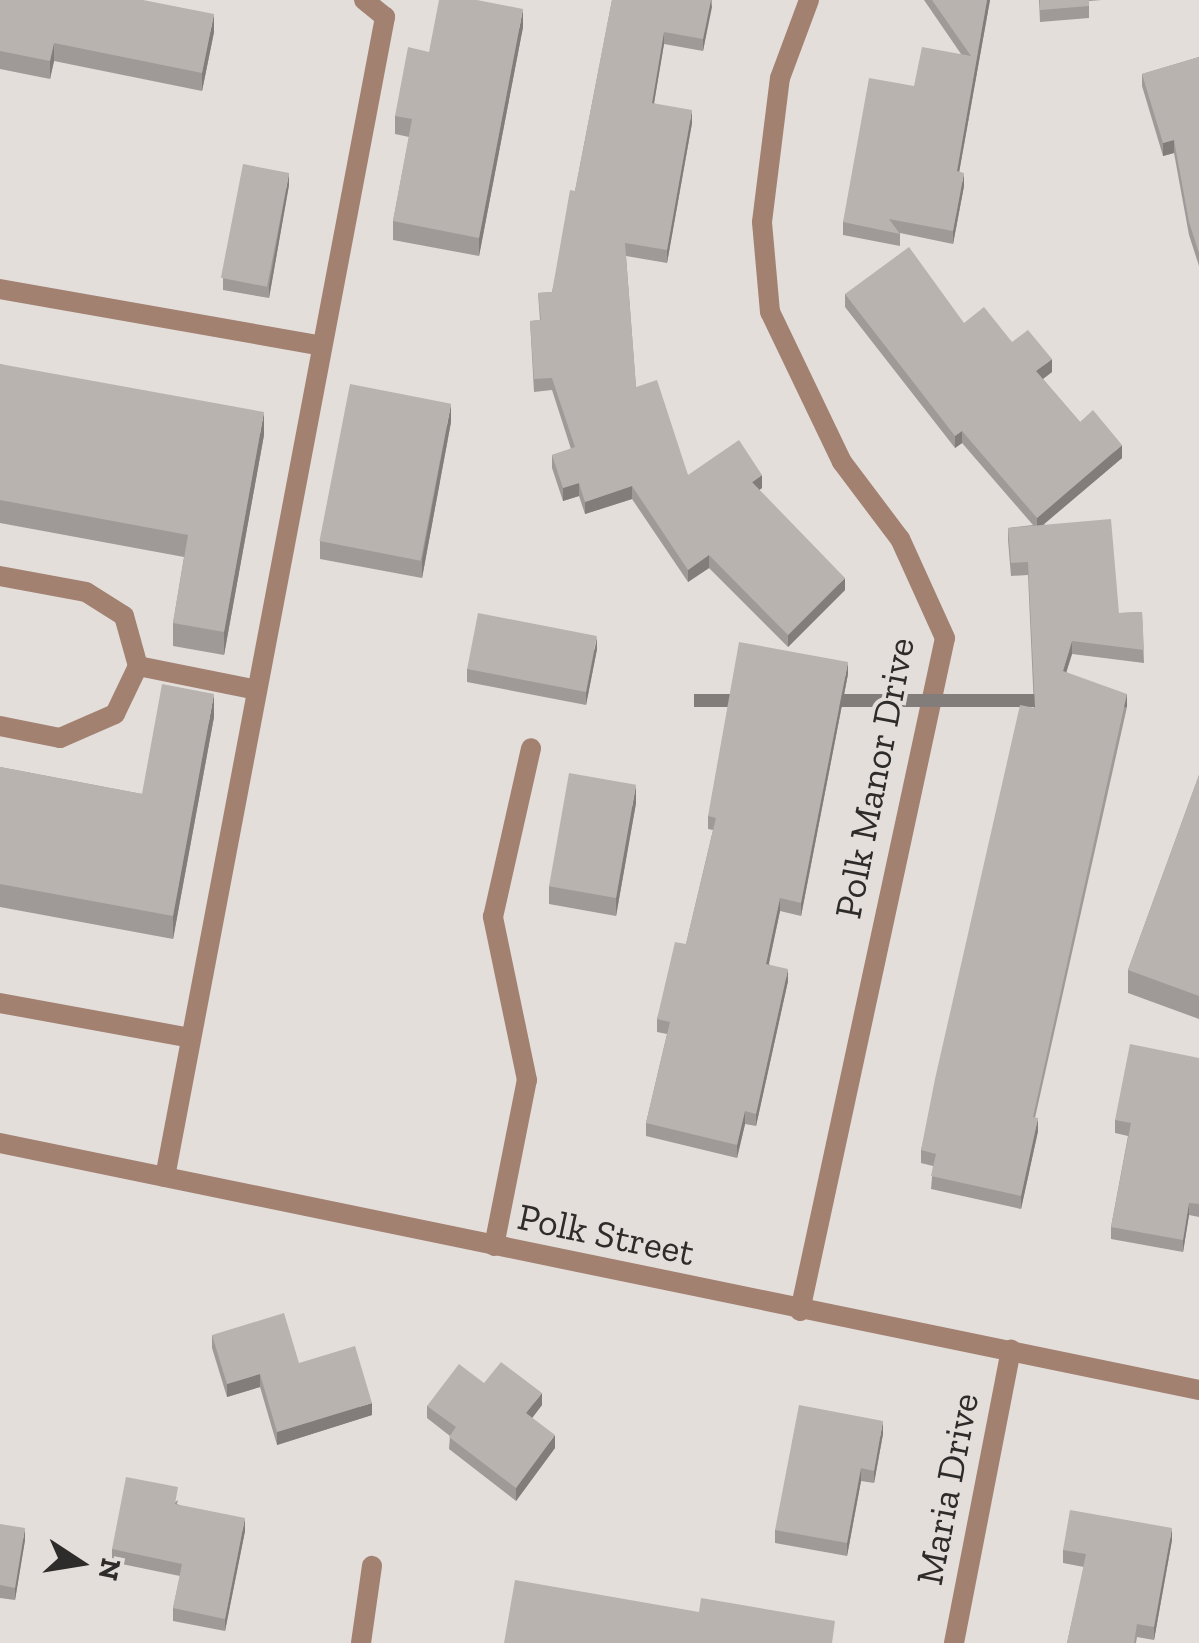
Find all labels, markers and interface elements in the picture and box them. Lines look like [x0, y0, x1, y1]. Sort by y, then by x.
street label: Polk Manor Drive [825, 633, 925, 923]
street label: Polk Street [514, 1194, 698, 1276]
street label: Maria Drive [907, 1389, 989, 1589]
north arrow [30, 1513, 130, 1613]
text: N [91, 1556, 128, 1583]

